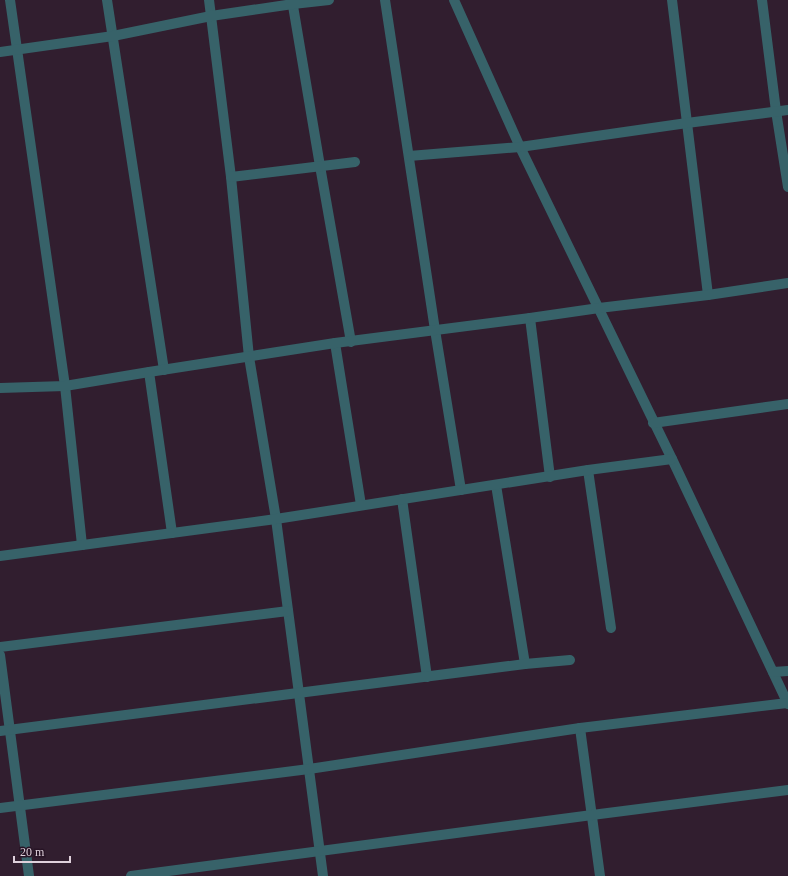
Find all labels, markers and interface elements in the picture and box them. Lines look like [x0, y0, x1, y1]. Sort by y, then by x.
scale bar [14, 838, 70, 864]
text: 20 m [20, 845, 45, 859]

